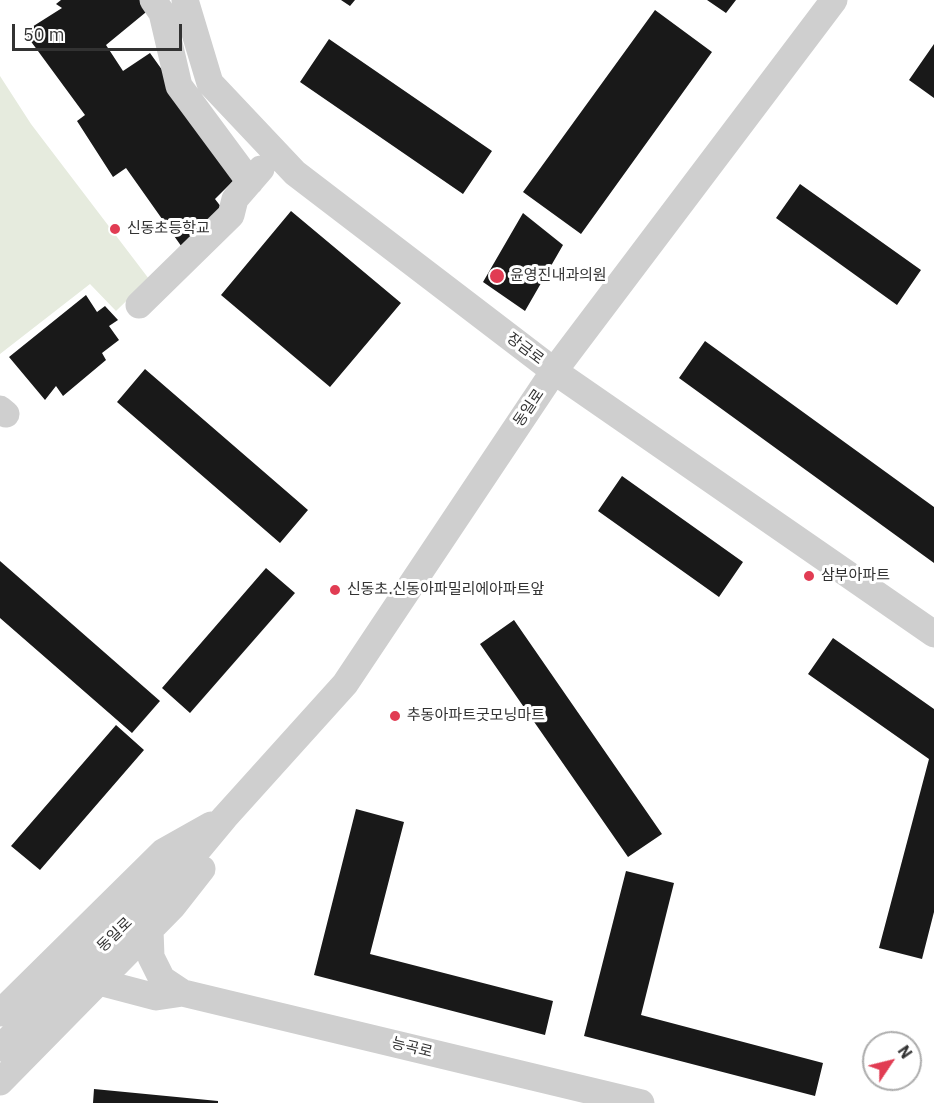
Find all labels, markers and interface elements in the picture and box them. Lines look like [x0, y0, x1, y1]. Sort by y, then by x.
scale bar [15, 12, 184, 50]
text: 50 m [23, 23, 65, 46]
place label: 신동초등학교 [127, 220, 210, 238]
marker: 신동초등학교 [108, 222, 122, 236]
marker: 윤영진내과의원 [488, 267, 506, 285]
place label: 윤영진내과의원 [510, 267, 607, 285]
street label: 장금로 [503, 329, 547, 369]
street label: 동일로 [510, 386, 548, 430]
place label: 삼부아파트 [821, 567, 890, 585]
marker: 삼부아파트 [802, 569, 816, 583]
place label: 신동초.신동아파밀리에아파트앞 [347, 581, 544, 599]
marker: 신동초.신동아파밀리에아파트앞 [328, 583, 342, 597]
place label: 추동아파트굿모닝마트 [407, 707, 545, 725]
marker: 추동아파트굿모닝마트 [388, 709, 402, 723]
street label: 동일로 [94, 914, 136, 956]
north arrow [862, 1031, 922, 1091]
street label: 능곡로 [390, 1034, 434, 1062]
text: N [894, 1041, 917, 1062]

